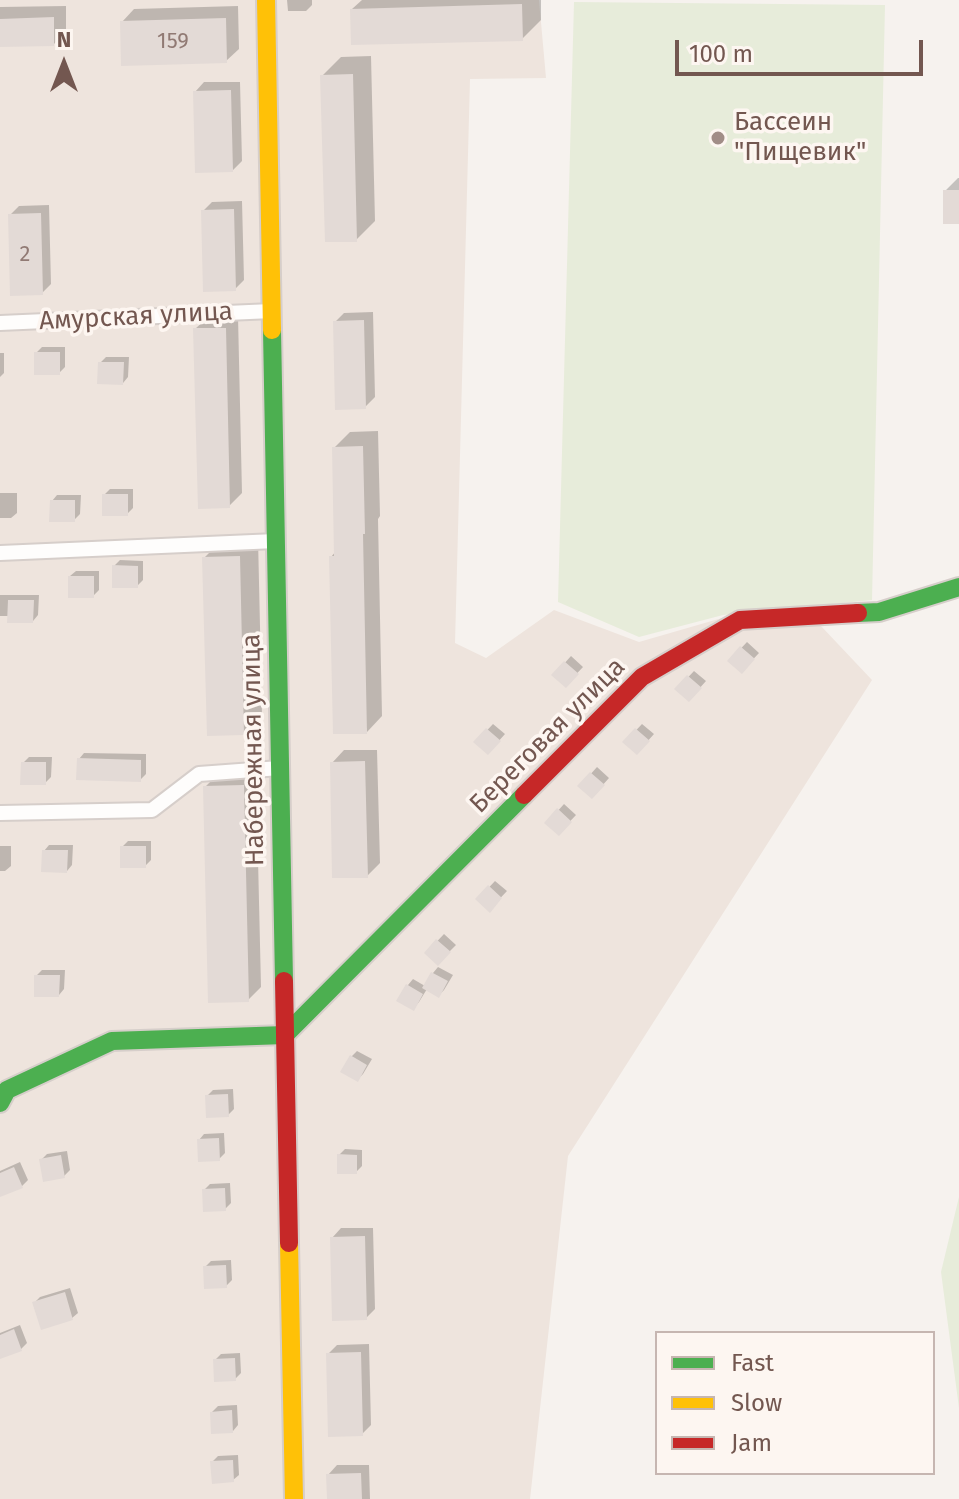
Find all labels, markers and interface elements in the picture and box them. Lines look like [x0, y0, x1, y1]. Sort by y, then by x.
north arrow [24, 24, 104, 104]
scale bar [679, 24, 927, 74]
text: N [57, 26, 71, 53]
house number: 159 [157, 29, 189, 55]
text: 100 m [689, 40, 753, 68]
place label: Бассеин "Пищевик" [734, 107, 866, 168]
marker: Бассеин "Пищевик" [709, 129, 727, 147]
house number: 2 [20, 242, 30, 268]
street label: Амурская улица [38, 296, 234, 338]
street label: Набережная улица [236, 634, 272, 866]
street label: Береговая улица [464, 652, 632, 820]
legend [655, 1331, 935, 1475]
text: Fast [731, 1349, 774, 1377]
text: Slow [731, 1389, 782, 1417]
text: Jam [731, 1429, 772, 1457]

